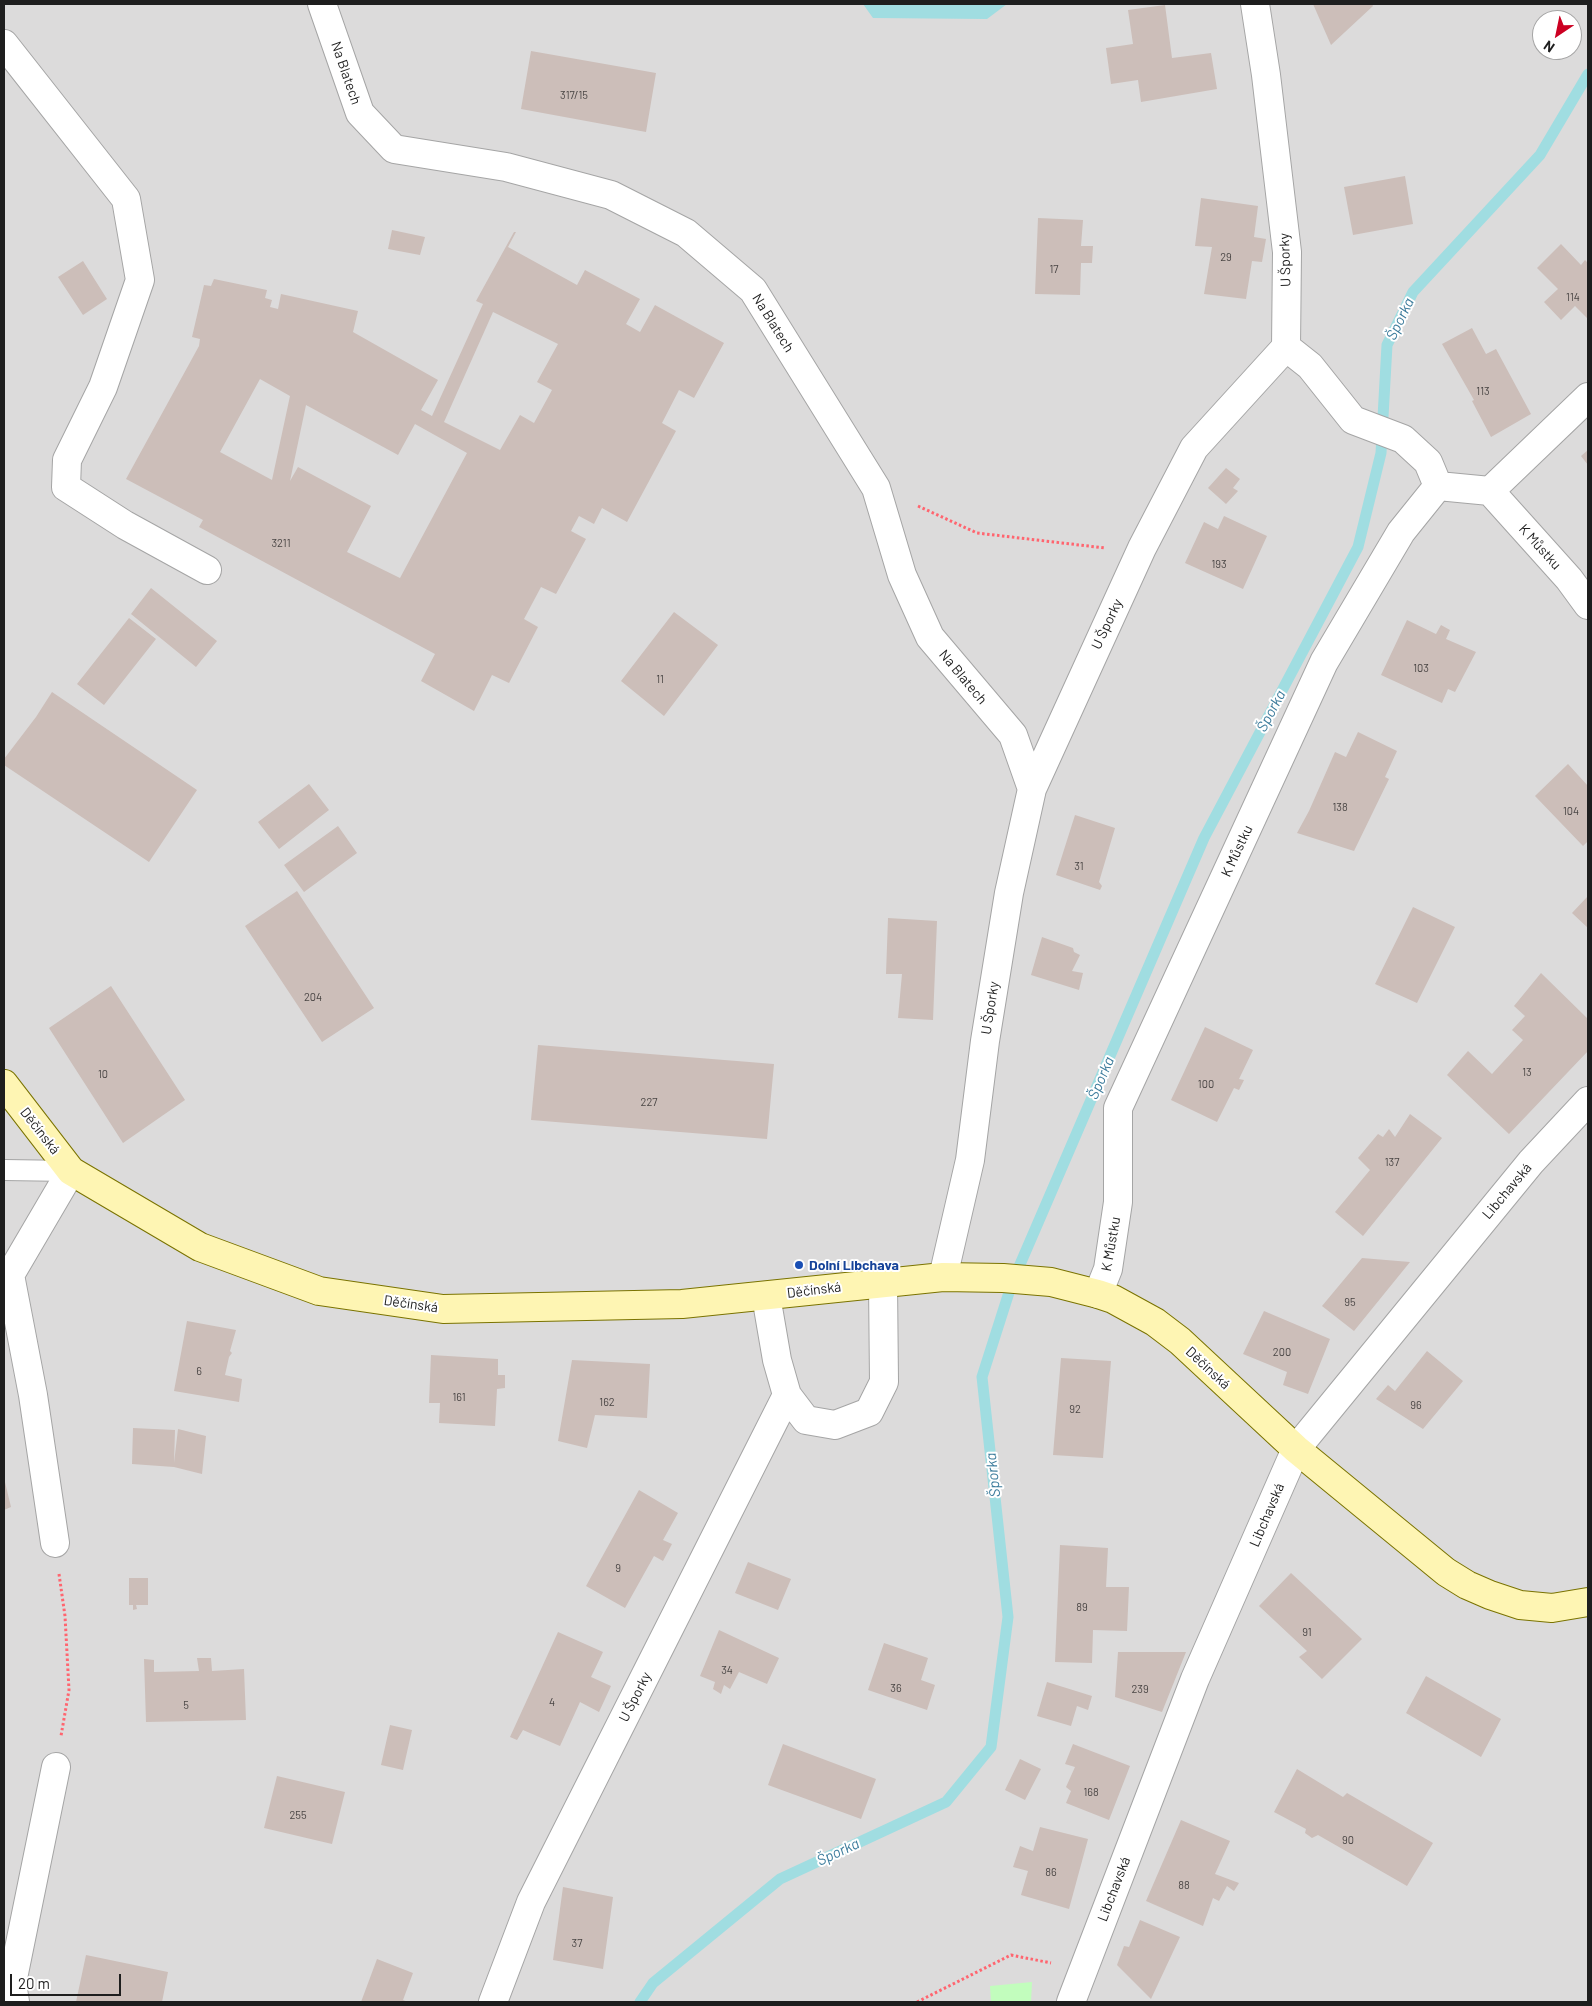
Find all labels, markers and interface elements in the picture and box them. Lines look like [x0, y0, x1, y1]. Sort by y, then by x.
north arrow [1532, 10, 1582, 60]
text: N [1540, 37, 1558, 57]
street label: Na Blatech [327, 39, 365, 107]
house number: 317/15 [560, 88, 588, 102]
street label: U Šporky [1276, 233, 1294, 287]
house number: 29 [1220, 250, 1232, 264]
house number: 17 [1049, 262, 1059, 276]
house number: 114 [1566, 290, 1580, 304]
street label: Na Blatech [748, 291, 798, 355]
water label: Šporka [1382, 295, 1418, 343]
house number: 113 [1476, 384, 1490, 398]
street label: K Můstku [1515, 521, 1565, 573]
house number: 3211 [271, 536, 291, 550]
house number: 193 [1211, 557, 1227, 571]
street label: U Šporky [1088, 596, 1126, 652]
street label: Na Blatech [935, 646, 991, 708]
house number: 103 [1413, 661, 1429, 675]
house number: 11 [656, 672, 664, 686]
water label: Šporka [1253, 687, 1289, 735]
house number: 138 [1332, 800, 1348, 814]
house number: 104 [1563, 804, 1579, 818]
street label: K Můstku [1218, 822, 1256, 880]
house number: 31 [1074, 859, 1084, 873]
street label: U Šporky [977, 980, 1003, 1036]
house number: 204 [304, 990, 322, 1004]
water label: Šporka [1084, 1054, 1118, 1102]
house number: 13 [1522, 1065, 1532, 1079]
house number: 10 [98, 1067, 108, 1081]
house number: 100 [1198, 1077, 1214, 1091]
house number: 227 [641, 1095, 657, 1109]
street label: Děčínská [17, 1104, 63, 1158]
house number: 137 [1385, 1155, 1399, 1169]
street label: Libchavská [1479, 1160, 1535, 1222]
street label: K Můstku [1098, 1215, 1124, 1273]
place label: Dolní Libchava [809, 1257, 899, 1273]
marker: Dolní Libchava [793, 1259, 805, 1271]
street label: Děčínská [786, 1278, 842, 1302]
street label: Děčínská [383, 1292, 439, 1316]
house number: 95 [1344, 1295, 1356, 1309]
street label: Děčínská [1182, 1343, 1234, 1393]
house number: 200 [1273, 1345, 1291, 1359]
house number: 6 [196, 1364, 202, 1378]
house number: 161 [452, 1390, 466, 1404]
house number: 162 [599, 1395, 615, 1409]
house number: 96 [1410, 1398, 1422, 1412]
house number: 92 [1069, 1402, 1081, 1416]
water label: Šporka [982, 1452, 1004, 1498]
street label: Libchavská [1246, 1480, 1288, 1550]
house number: 9 [615, 1561, 621, 1575]
house number: 89 [1076, 1600, 1088, 1614]
house number: 91 [1302, 1625, 1312, 1639]
house number: 34 [721, 1663, 733, 1677]
street label: U Šporky [615, 1669, 655, 1725]
house number: 36 [890, 1681, 902, 1695]
house number: 239 [1131, 1682, 1149, 1696]
house number: 4 [549, 1695, 555, 1709]
house number: 5 [183, 1698, 189, 1712]
house number: 168 [1083, 1785, 1099, 1799]
house number: 255 [289, 1808, 307, 1822]
house number: 90 [1342, 1833, 1354, 1847]
water label: Šporka [814, 1834, 862, 1870]
street label: Libchavská [1094, 1854, 1134, 1924]
house number: 86 [1045, 1865, 1057, 1879]
house number: 88 [1178, 1878, 1190, 1892]
house number: 37 [572, 1936, 582, 1950]
scale bar [12, 1964, 124, 1996]
text: 20 m [18, 1974, 50, 1992]

